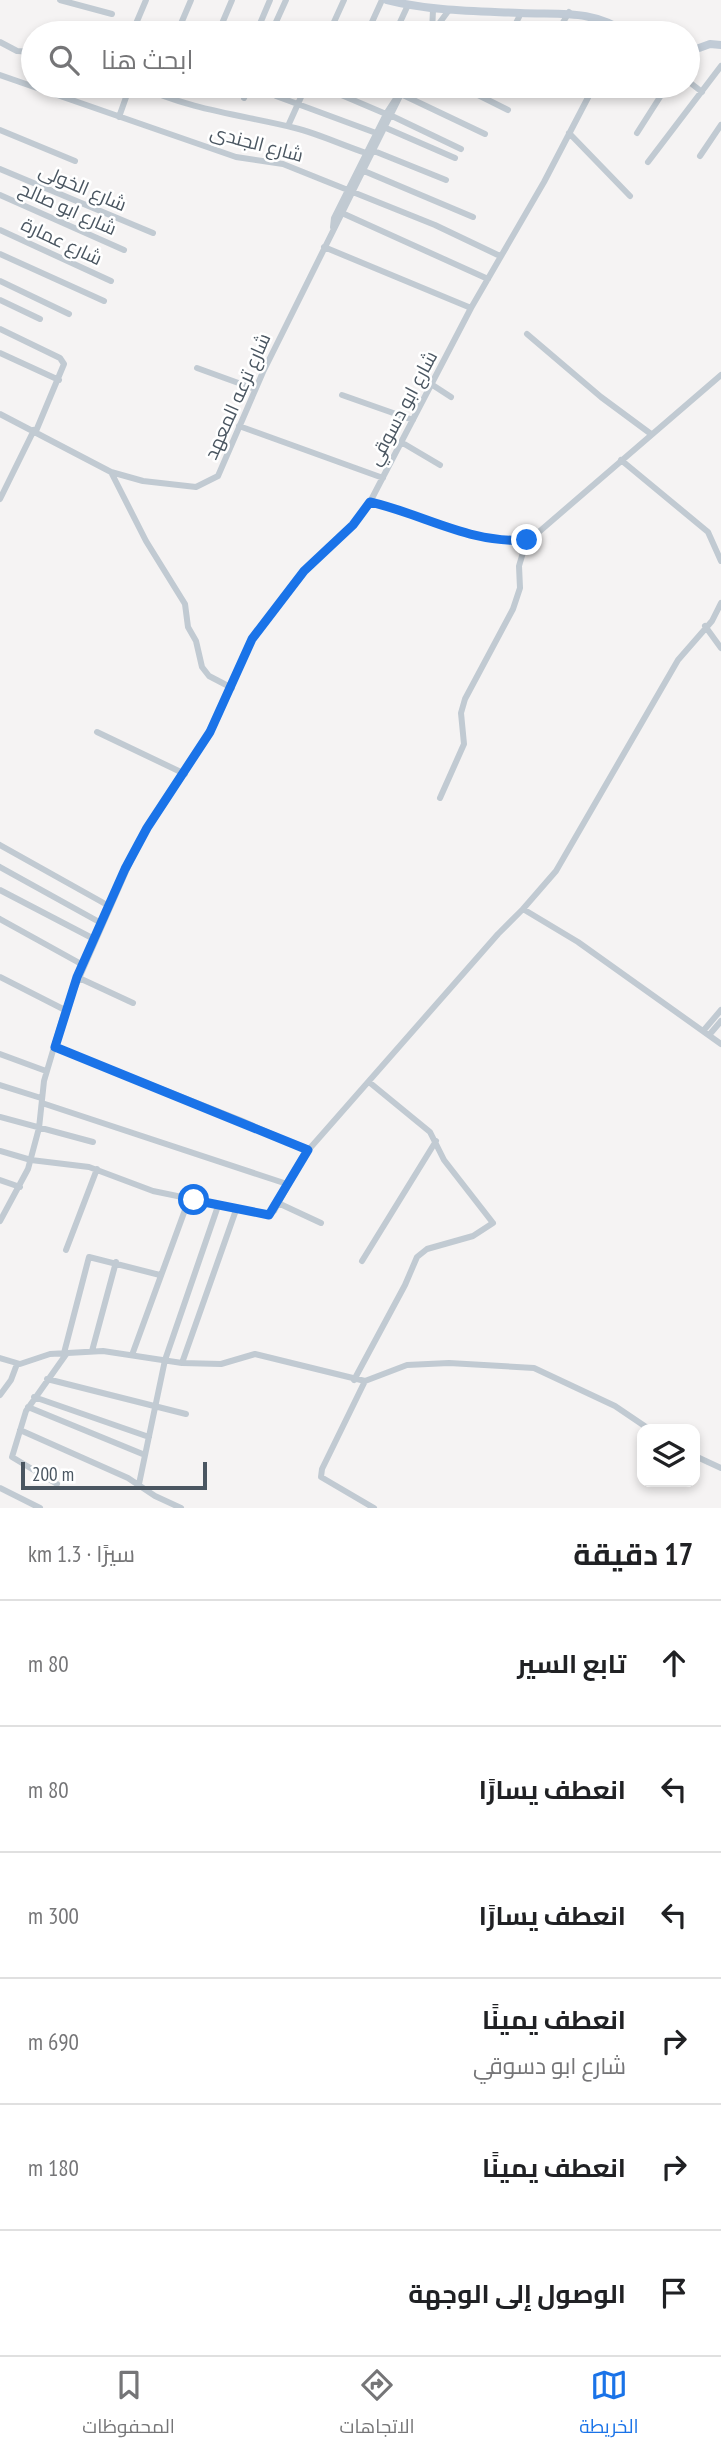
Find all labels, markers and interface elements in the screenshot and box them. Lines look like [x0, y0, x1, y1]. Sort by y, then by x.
search box [21, 21, 700, 98]
icon: search [45, 41, 83, 79]
text: ابحث هنا [101, 43, 193, 76]
street label: شارع الجندى [207, 119, 306, 169]
street label: شارع الخولى [35, 158, 130, 218]
street label: شارع ابو صالح [15, 176, 121, 242]
street label: شارع عمارة [17, 212, 106, 272]
street label: شارع ترعه المعهد [198, 329, 277, 464]
street label: شارع ابو دسوقي [362, 347, 445, 471]
route end [511, 524, 542, 555]
route start [178, 1184, 209, 1215]
map controls [637, 1424, 700, 1487]
button: layers [637, 1424, 700, 1487]
scale bar [21, 1459, 206, 1491]
text: 200 m [32, 1462, 74, 1486]
text: 17 دقيقة [573, 1534, 693, 1573]
text: سيرًا · 1.3 km [28, 1539, 135, 1568]
icon: ahead [655, 1644, 693, 1682]
text: تابع السير [517, 1647, 626, 1680]
text: 80 m [28, 1649, 69, 1678]
icon: left [655, 1770, 693, 1808]
text: انعطف يسارًا [479, 1773, 626, 1806]
text: 80 m [28, 1775, 69, 1804]
icon: left [655, 1896, 693, 1934]
text: انعطف يسارًا [479, 1899, 626, 1932]
text: 300 m [28, 1901, 79, 1930]
text: انعطف يمينًا [482, 2003, 626, 2036]
icon: right [655, 2022, 693, 2060]
text: 690 m [28, 2027, 79, 2056]
text: شارع ابو دسوقي [473, 2051, 626, 2080]
icon: right [655, 2148, 693, 2186]
text: انعطف يمينًا [482, 2151, 626, 2184]
text: 180 m [28, 2153, 79, 2182]
icon: arrive [655, 2274, 693, 2312]
text: الوصول إلى الوجهة [408, 2277, 626, 2310]
tab: المحفوظات [82, 2366, 175, 2444]
tab: الاتجاهات [339, 2366, 415, 2444]
tab: الخريطة [579, 2366, 639, 2444]

